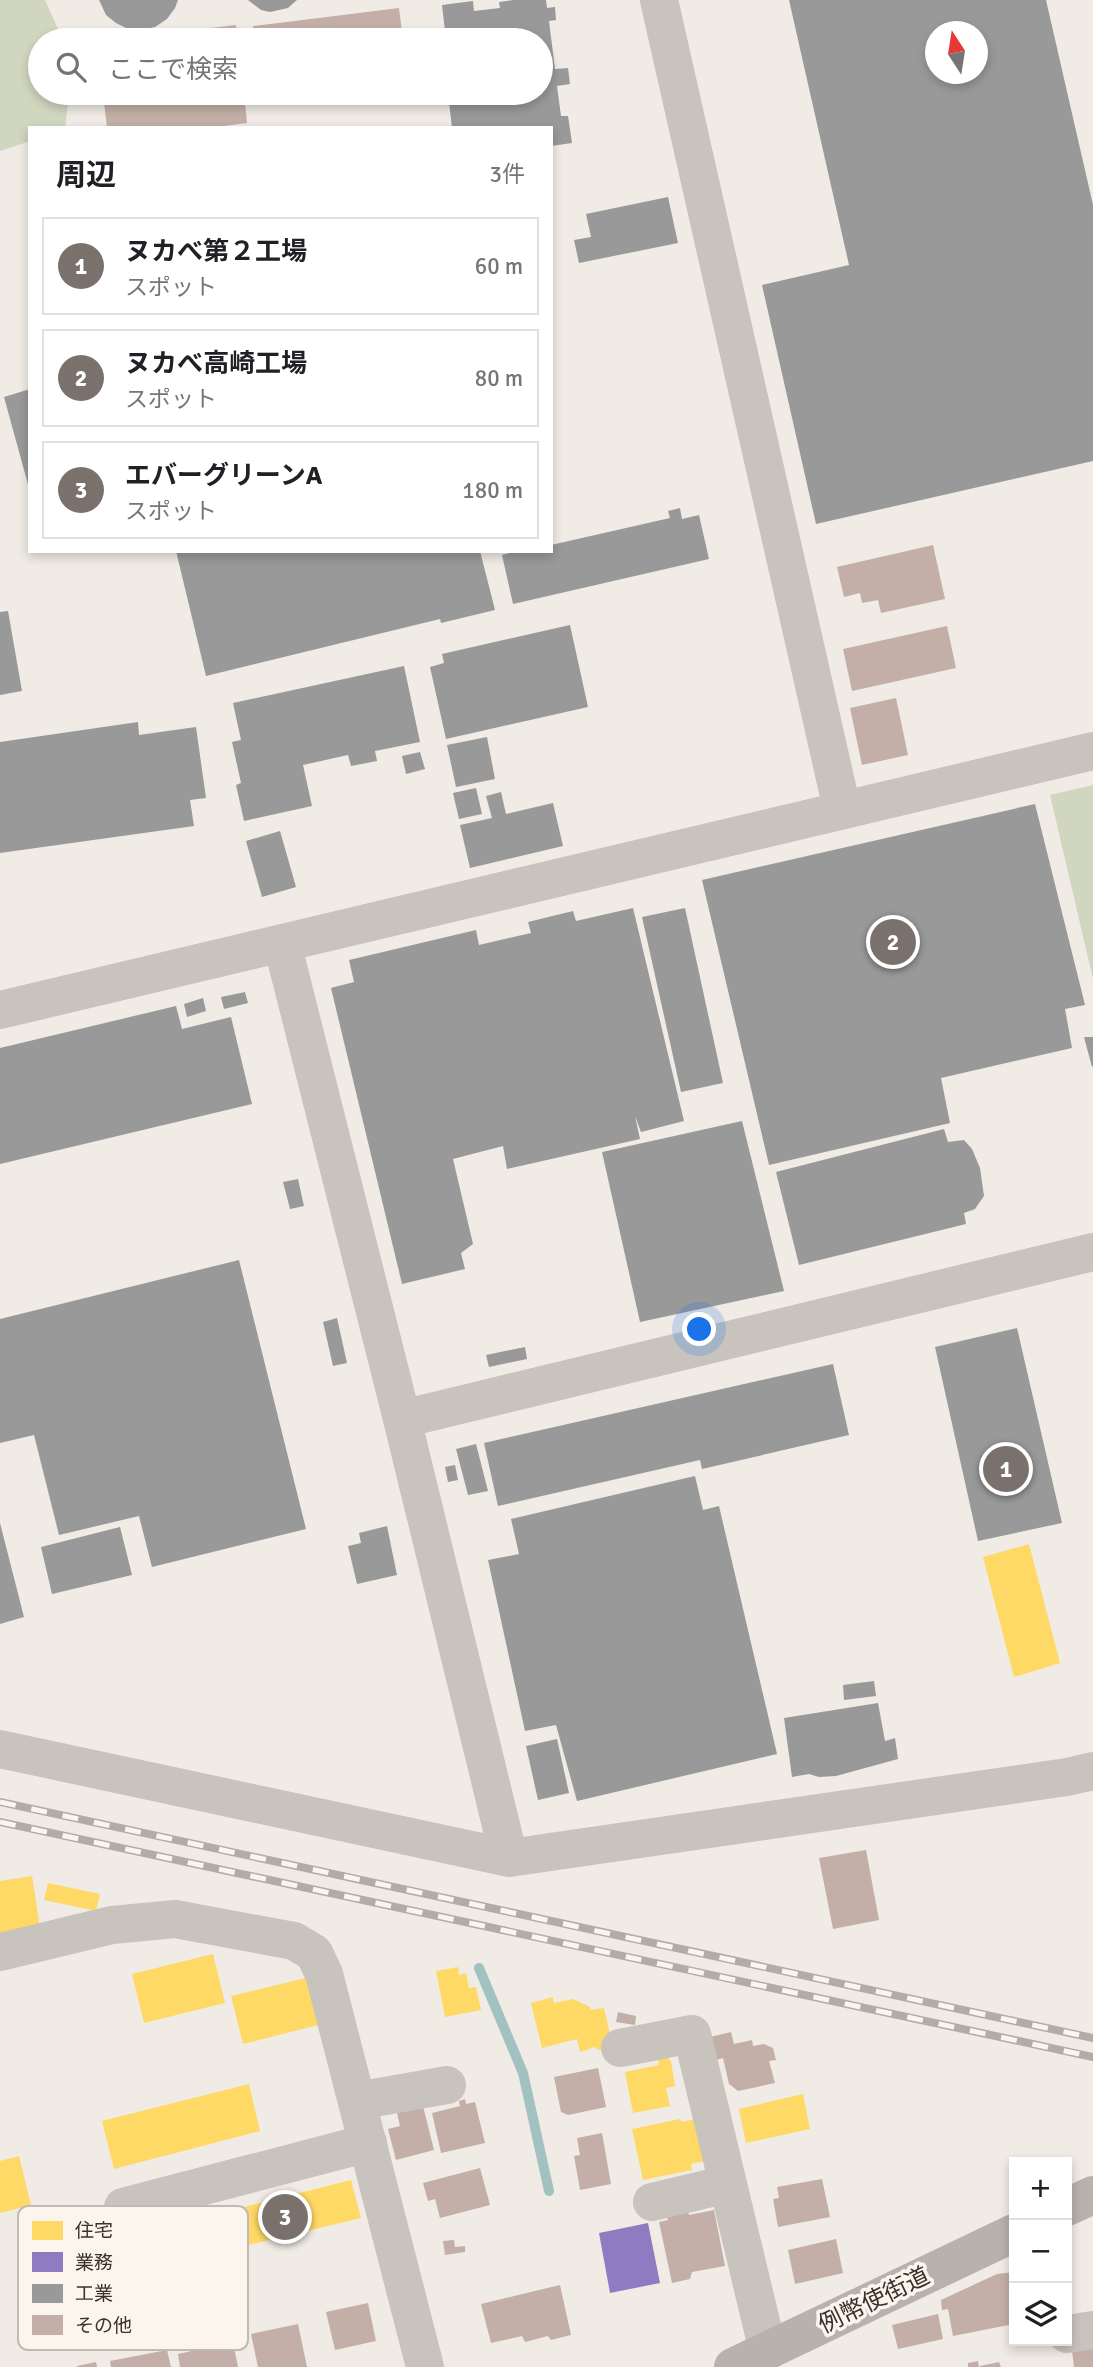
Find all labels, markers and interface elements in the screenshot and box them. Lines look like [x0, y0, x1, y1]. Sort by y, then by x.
north arrow [925, 21, 988, 84]
search box [28, 28, 553, 105]
icon: search [52, 48, 90, 86]
text: ここで検索 [108, 54, 238, 86]
text: 周辺 [56, 157, 116, 194]
text: 3件 [490, 160, 525, 189]
text: ヌカべ第２工場 [125, 236, 307, 268]
text: 1 [75, 252, 87, 281]
text: 60 m [475, 252, 523, 281]
text: スポット [125, 273, 217, 302]
text: ヌカべ高崎工場 [125, 348, 307, 380]
text: 2 [75, 364, 87, 393]
text: 80 m [475, 364, 523, 393]
text: スポット [125, 385, 217, 414]
text: エバーグリーンA [125, 460, 322, 492]
text: 3 [75, 476, 87, 505]
text: 180 m [462, 476, 523, 505]
text: スポット [125, 497, 217, 526]
pin: 2 [870, 916, 916, 968]
your location [682, 1312, 716, 1346]
pin: 1 [983, 1443, 1029, 1495]
map controls [1009, 2157, 1072, 2346]
button: + [1009, 2157, 1072, 2220]
pin: 3 [262, 2191, 308, 2243]
legend [18, 2206, 248, 2350]
text: 住宅 [75, 2219, 113, 2243]
button: − [1009, 2220, 1072, 2283]
text: 業務 [75, 2251, 113, 2275]
street label: 例幣使街道 [813, 2260, 935, 2340]
text: 工業 [75, 2282, 113, 2306]
button: layers [1009, 2283, 1072, 2346]
text: その他 [75, 2314, 132, 2338]

